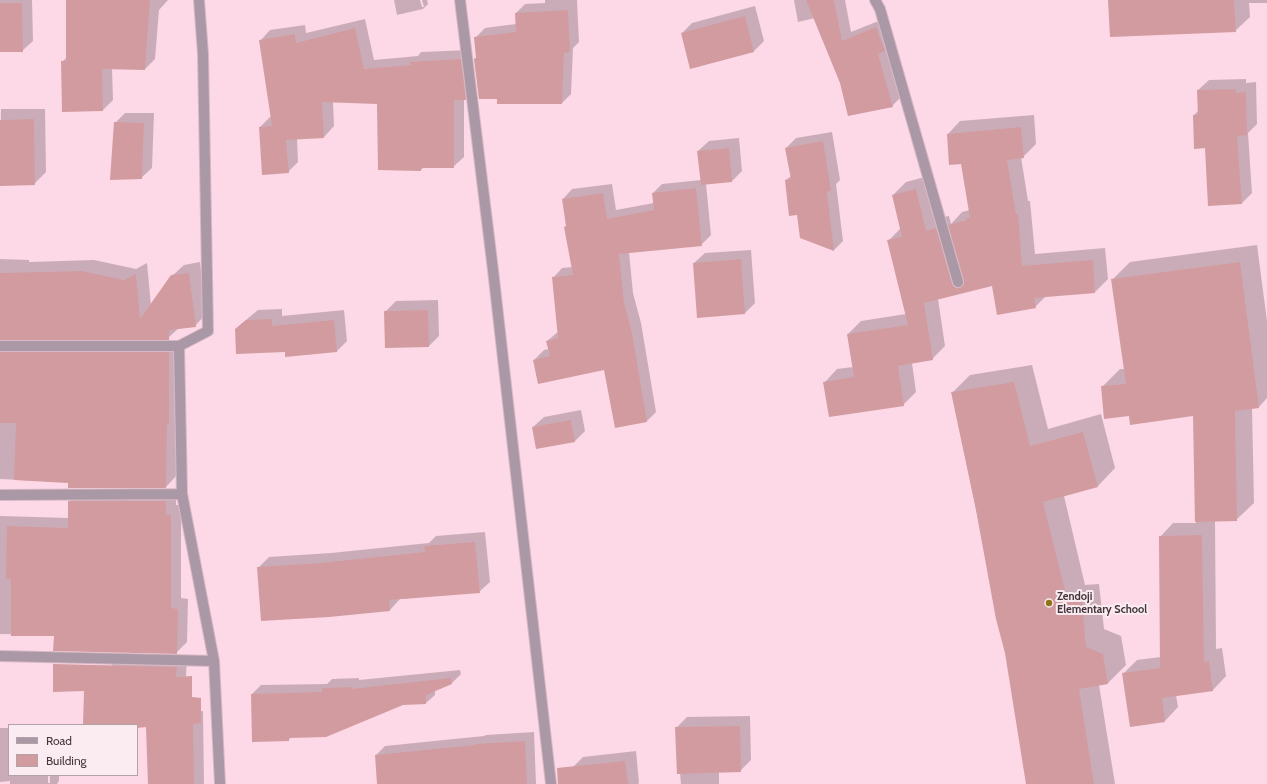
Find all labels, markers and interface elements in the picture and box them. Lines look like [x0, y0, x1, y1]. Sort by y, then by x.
place label: Zendoji Elementary School [1057, 590, 1147, 616]
marker: Zendoji Elementary School [1044, 598, 1054, 608]
legend [8, 724, 138, 776]
text: Road [46, 733, 72, 748]
text: Building [46, 753, 87, 768]

